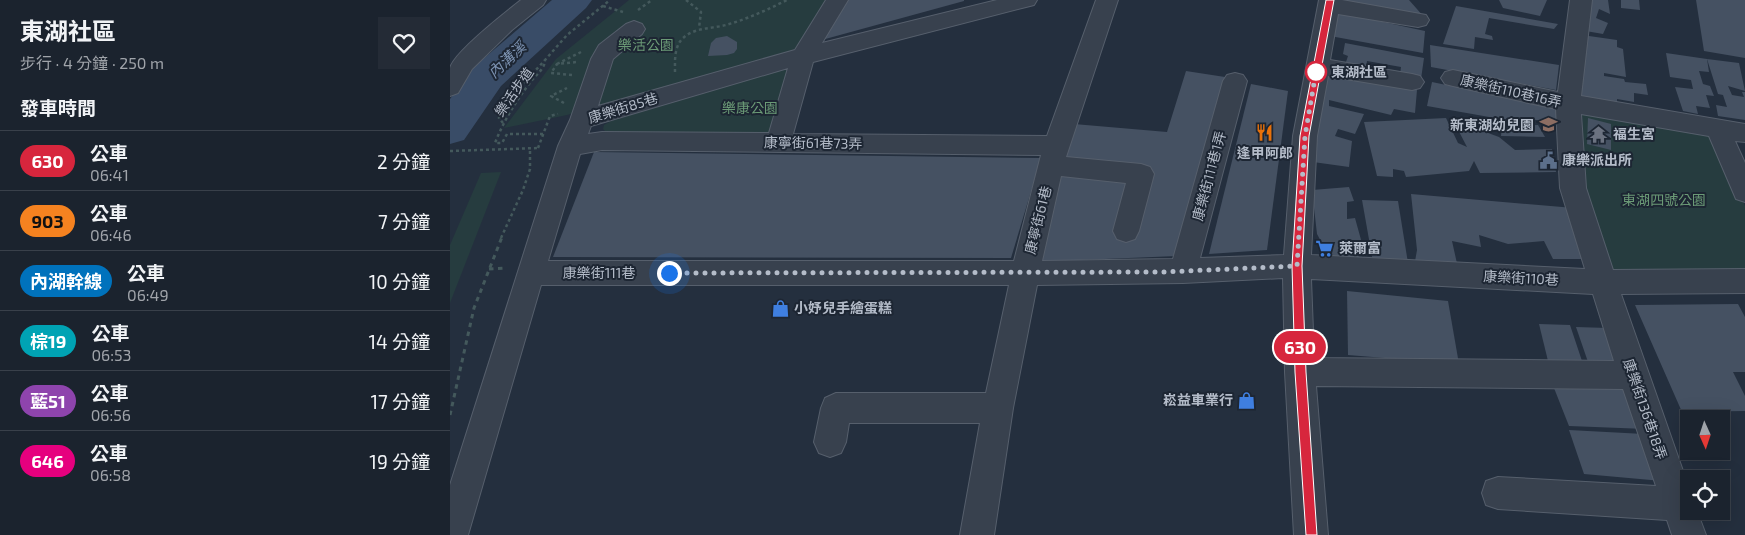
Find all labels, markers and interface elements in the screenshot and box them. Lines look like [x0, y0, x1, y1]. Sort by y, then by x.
text: 東湖社區 [20, 16, 116, 45]
button: heart [378, 17, 430, 69]
water label: 內溝溪 [484, 36, 530, 81]
park label: 樂活公園 [618, 36, 674, 53]
text: 步行 · 4 分鐘 · 250 m [20, 53, 164, 72]
marker: 東湖社區 [1305, 61, 1327, 83]
place label: 東湖社區 [1331, 63, 1387, 80]
street label: 樂活步道 [491, 64, 537, 120]
street label: 康樂街110巷16弄 [1459, 71, 1563, 110]
street label: 康樂街85巷 [586, 89, 660, 126]
text: 發車時間 [20, 96, 96, 119]
park label: 樂康公園 [722, 99, 778, 116]
school or university icon: 新東湖幼兒園 [1538, 115, 1558, 135]
place label: 新東湖幼兒園 [1450, 116, 1534, 133]
restaurant icon: 逢甲阿郎 [1255, 123, 1275, 143]
temple icon: 福生宮 [1589, 124, 1609, 144]
place label: 福生宮 [1613, 125, 1655, 142]
street label: 康樂街111巷1弄 [1188, 129, 1229, 223]
street label: 康寧街61巷73弄 [764, 133, 862, 152]
text: 公車 [90, 141, 128, 164]
place label: 逢甲阿郎 [1237, 144, 1293, 161]
text: 630 [31, 150, 64, 172]
text: 2 分鐘 [377, 150, 430, 173]
public building icon: 康樂派出所 [1538, 150, 1558, 170]
place label: 康樂派出所 [1562, 151, 1632, 168]
text: 06:41 [90, 165, 129, 184]
street label: 康寧街61巷 [1021, 184, 1054, 256]
park label: 東湖四號公園 [1622, 191, 1706, 208]
text: 公車 [90, 201, 128, 224]
text: 903 [31, 210, 64, 232]
text: 7 分鐘 [378, 210, 430, 233]
text: 06:46 [90, 225, 132, 244]
supermarket icon: 萊爾富 [1315, 238, 1335, 258]
place label: 萊爾富 [1339, 239, 1381, 256]
text: 公車 [127, 261, 165, 284]
your location [657, 261, 682, 286]
street label: 康樂街111巷 [563, 264, 635, 281]
street label: 康樂街110巷 [1483, 267, 1559, 288]
text: 內湖幹線 [30, 270, 102, 292]
text: 10 分鐘 [369, 270, 430, 293]
text: 06:49 [127, 285, 169, 304]
shop icon: 小妤兒手繪蛋糕 [770, 298, 790, 318]
place label: 小妤兒手繪蛋糕 [794, 299, 892, 316]
text: 公車 [91, 321, 129, 344]
text: 棕19 [30, 330, 66, 352]
text: 14 分鐘 [369, 330, 430, 353]
line badge: 630 [1271, 331, 1329, 363]
text: 630 [1284, 336, 1316, 358]
text: 06:53 [91, 345, 131, 364]
street label: 康樂街136巷18弄 [1620, 356, 1671, 461]
text: 公車 [91, 381, 129, 404]
text: 藍51 [30, 390, 66, 412]
text: 17 分鐘 [370, 390, 430, 413]
shop icon: 崧益車業行 [1237, 390, 1257, 410]
place label: 崧益車業行 [1163, 391, 1233, 408]
text: 06:56 [91, 405, 131, 424]
north arrow [1680, 410, 1730, 460]
map controls [1680, 410, 1730, 520]
text: 公車 [90, 441, 128, 464]
text: 646 [31, 450, 64, 472]
text: 19 分鐘 [369, 450, 430, 473]
text: 06:58 [90, 465, 131, 484]
button: locate [1680, 470, 1730, 520]

